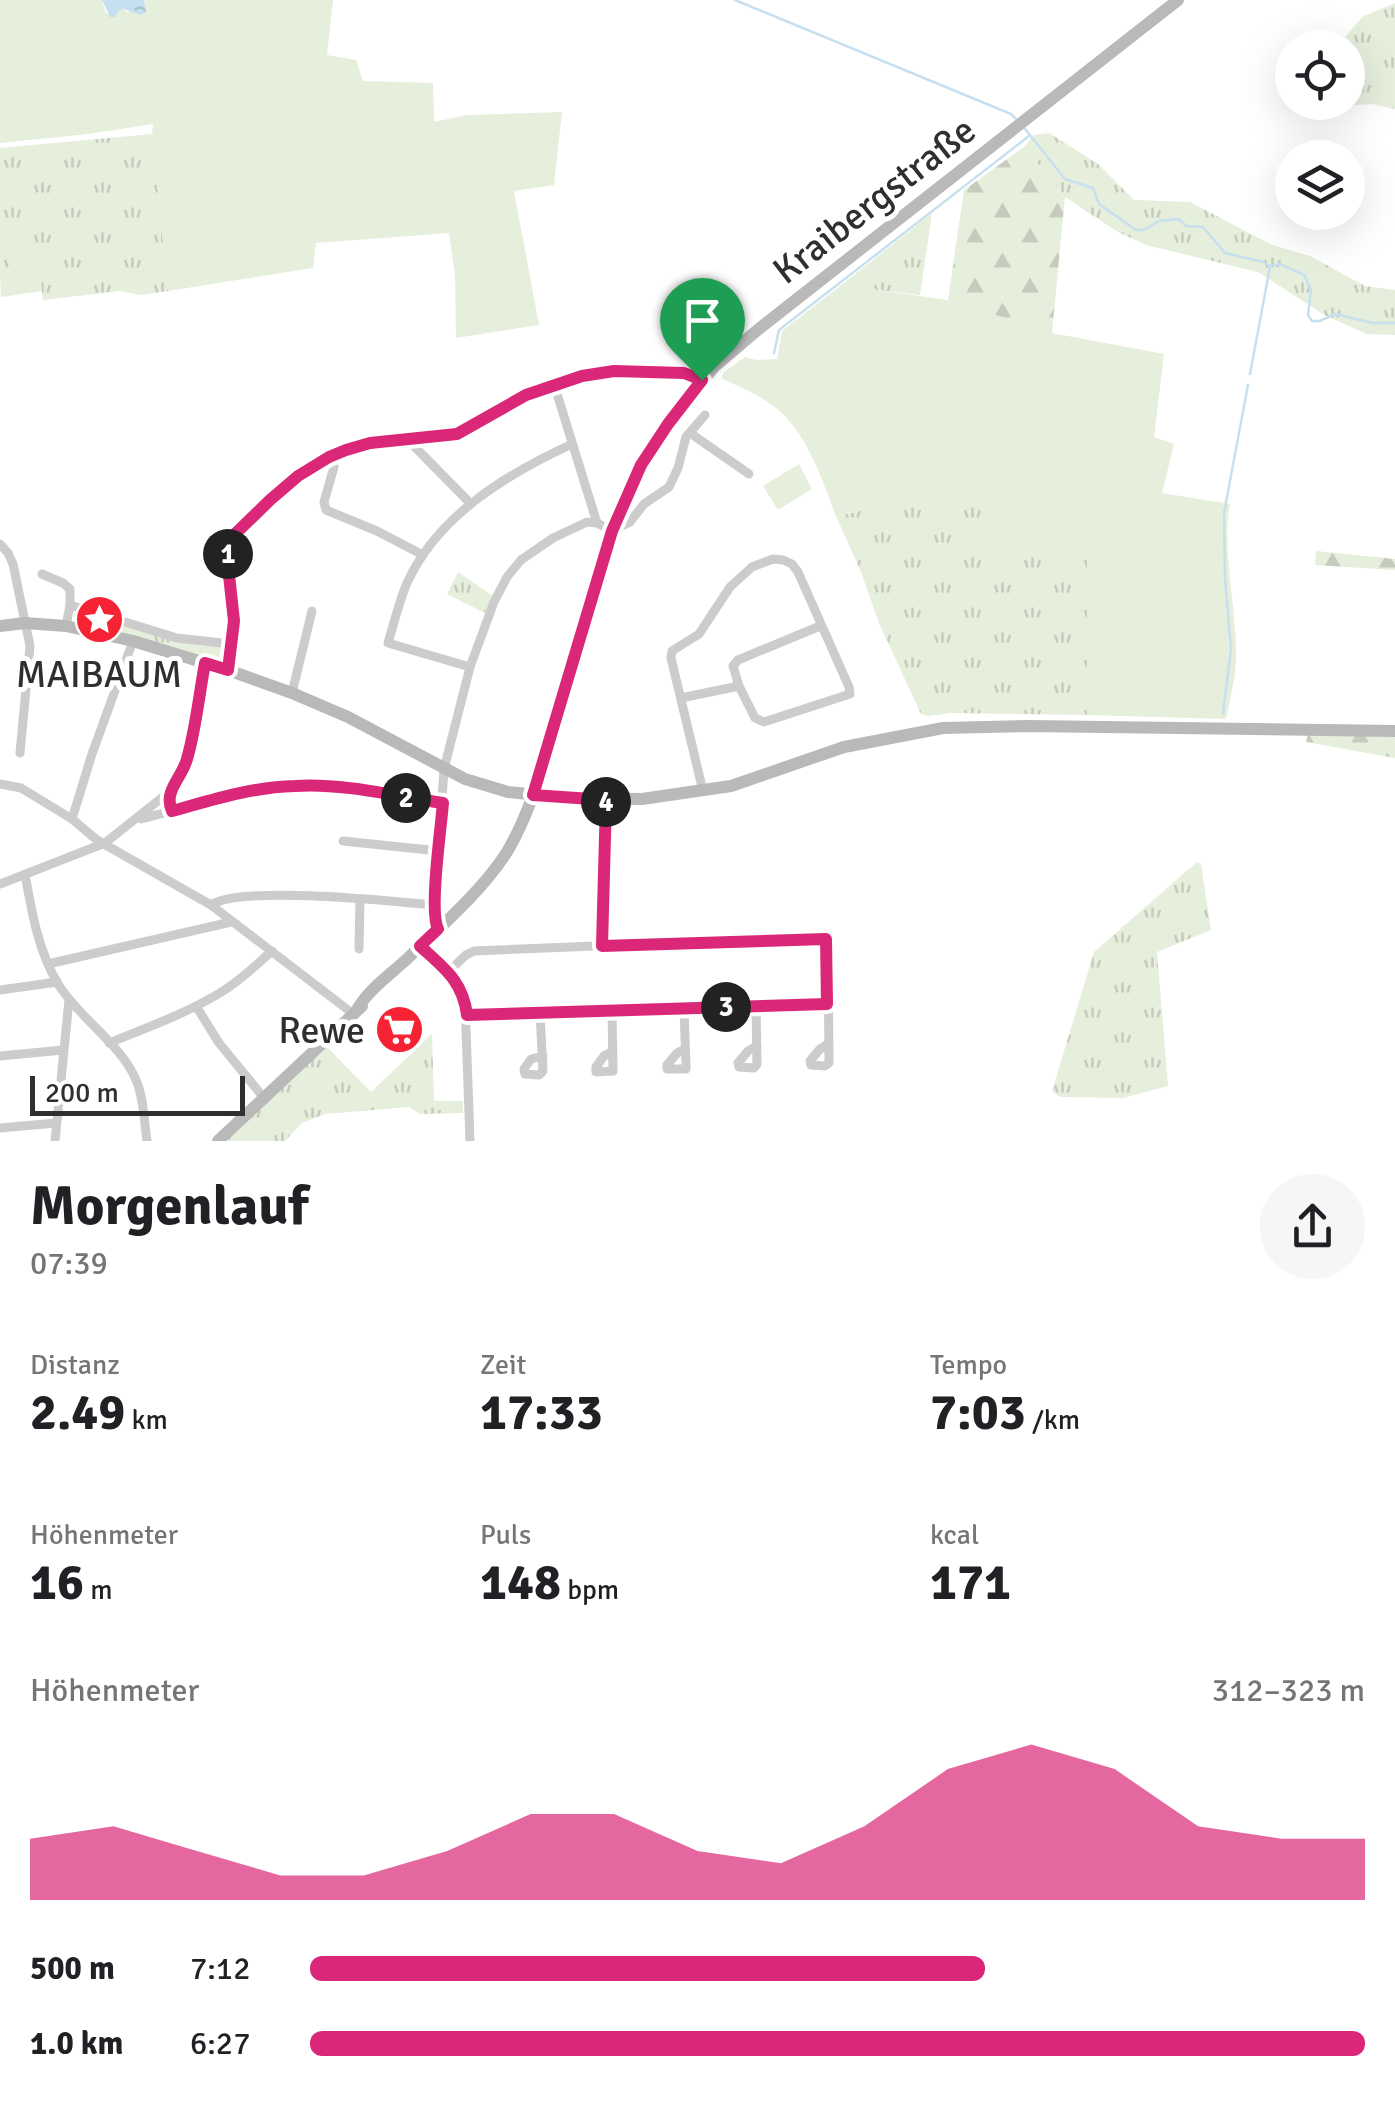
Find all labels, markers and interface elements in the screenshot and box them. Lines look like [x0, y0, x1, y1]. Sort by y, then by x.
map controls [1275, 30, 1365, 230]
button: locate [1275, 30, 1365, 120]
street label: Kraibergstraße [763, 107, 985, 294]
button: layers [1275, 140, 1365, 230]
pin [660, 278, 745, 381]
icon: arrive [675, 293, 730, 348]
pin: 1 [203, 529, 253, 579]
text: 1 [220, 537, 236, 571]
place icon: MAIBAUM [73, 594, 125, 646]
place label: MAIBAUM [16, 651, 182, 698]
pin: 2 [381, 773, 431, 823]
pin: 4 [581, 777, 631, 827]
text: 2 [398, 781, 414, 815]
text: 4 [598, 785, 614, 819]
pin: 3 [701, 982, 751, 1032]
text: 3 [718, 990, 734, 1024]
supermarket icon: Rewe [374, 1004, 426, 1056]
place label: Rewe [278, 1007, 365, 1054]
scale bar [30, 1071, 245, 1116]
text: 200 m [45, 1076, 119, 1110]
text: Morgenlauf [30, 1172, 308, 1240]
button: share [1260, 1174, 1365, 1279]
text: 07:39 [30, 1244, 108, 1283]
text: Distanz [30, 1348, 120, 1382]
text: Zeit [480, 1348, 526, 1382]
text: Tempo [930, 1348, 1007, 1382]
text: 2.49 [30, 1382, 125, 1444]
text: 17:33 [480, 1382, 603, 1444]
text: 7:03 [930, 1382, 1026, 1444]
text: km [125, 1403, 168, 1437]
text: /km [1026, 1403, 1080, 1437]
text: Höhenmeter [30, 1518, 178, 1552]
text: Puls [480, 1518, 531, 1552]
text: kcal [930, 1518, 979, 1552]
text: 16 [30, 1552, 84, 1614]
text: 148 [480, 1552, 561, 1614]
text: 171 [930, 1552, 1011, 1614]
text: m [84, 1573, 113, 1607]
text: bpm [561, 1573, 619, 1607]
text: Höhenmeter [30, 1671, 199, 1710]
text: 312–323 m [1212, 1671, 1365, 1710]
text: 500 m [30, 1949, 115, 1988]
text: 7:12 [190, 1949, 250, 1988]
text: 1.0 km [30, 2024, 123, 2063]
text: 6:27 [190, 2024, 250, 2063]

